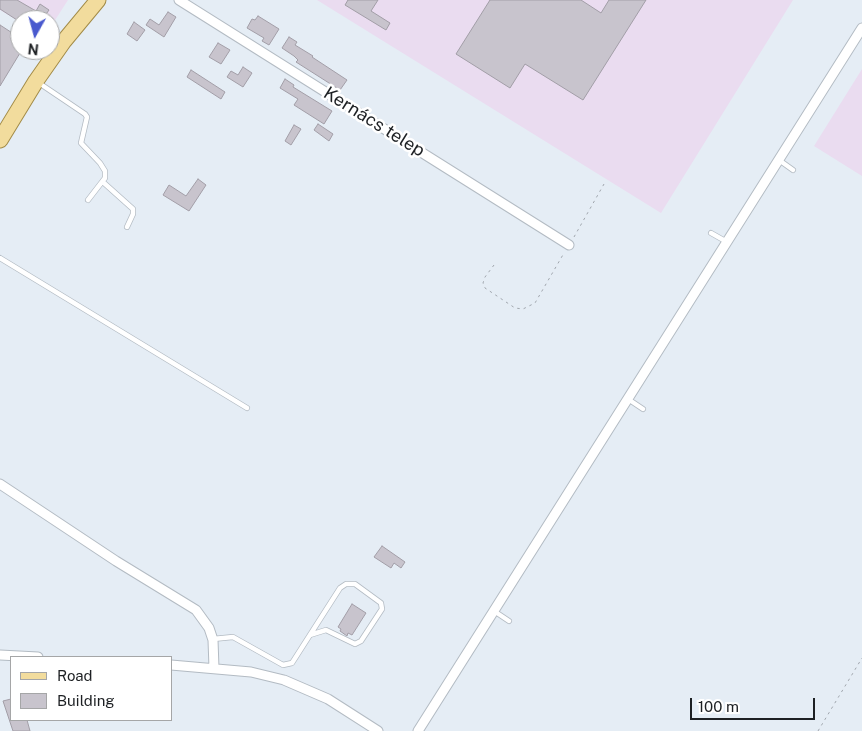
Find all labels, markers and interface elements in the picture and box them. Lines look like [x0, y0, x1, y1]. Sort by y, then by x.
north arrow [10, 10, 60, 60]
text: N [27, 40, 40, 58]
street label: Kernács telep [319, 82, 429, 162]
legend [10, 656, 172, 721]
text: Road [57, 667, 93, 684]
scale bar [692, 688, 817, 720]
text: Building [57, 692, 115, 709]
text: 100 m [698, 698, 739, 715]

